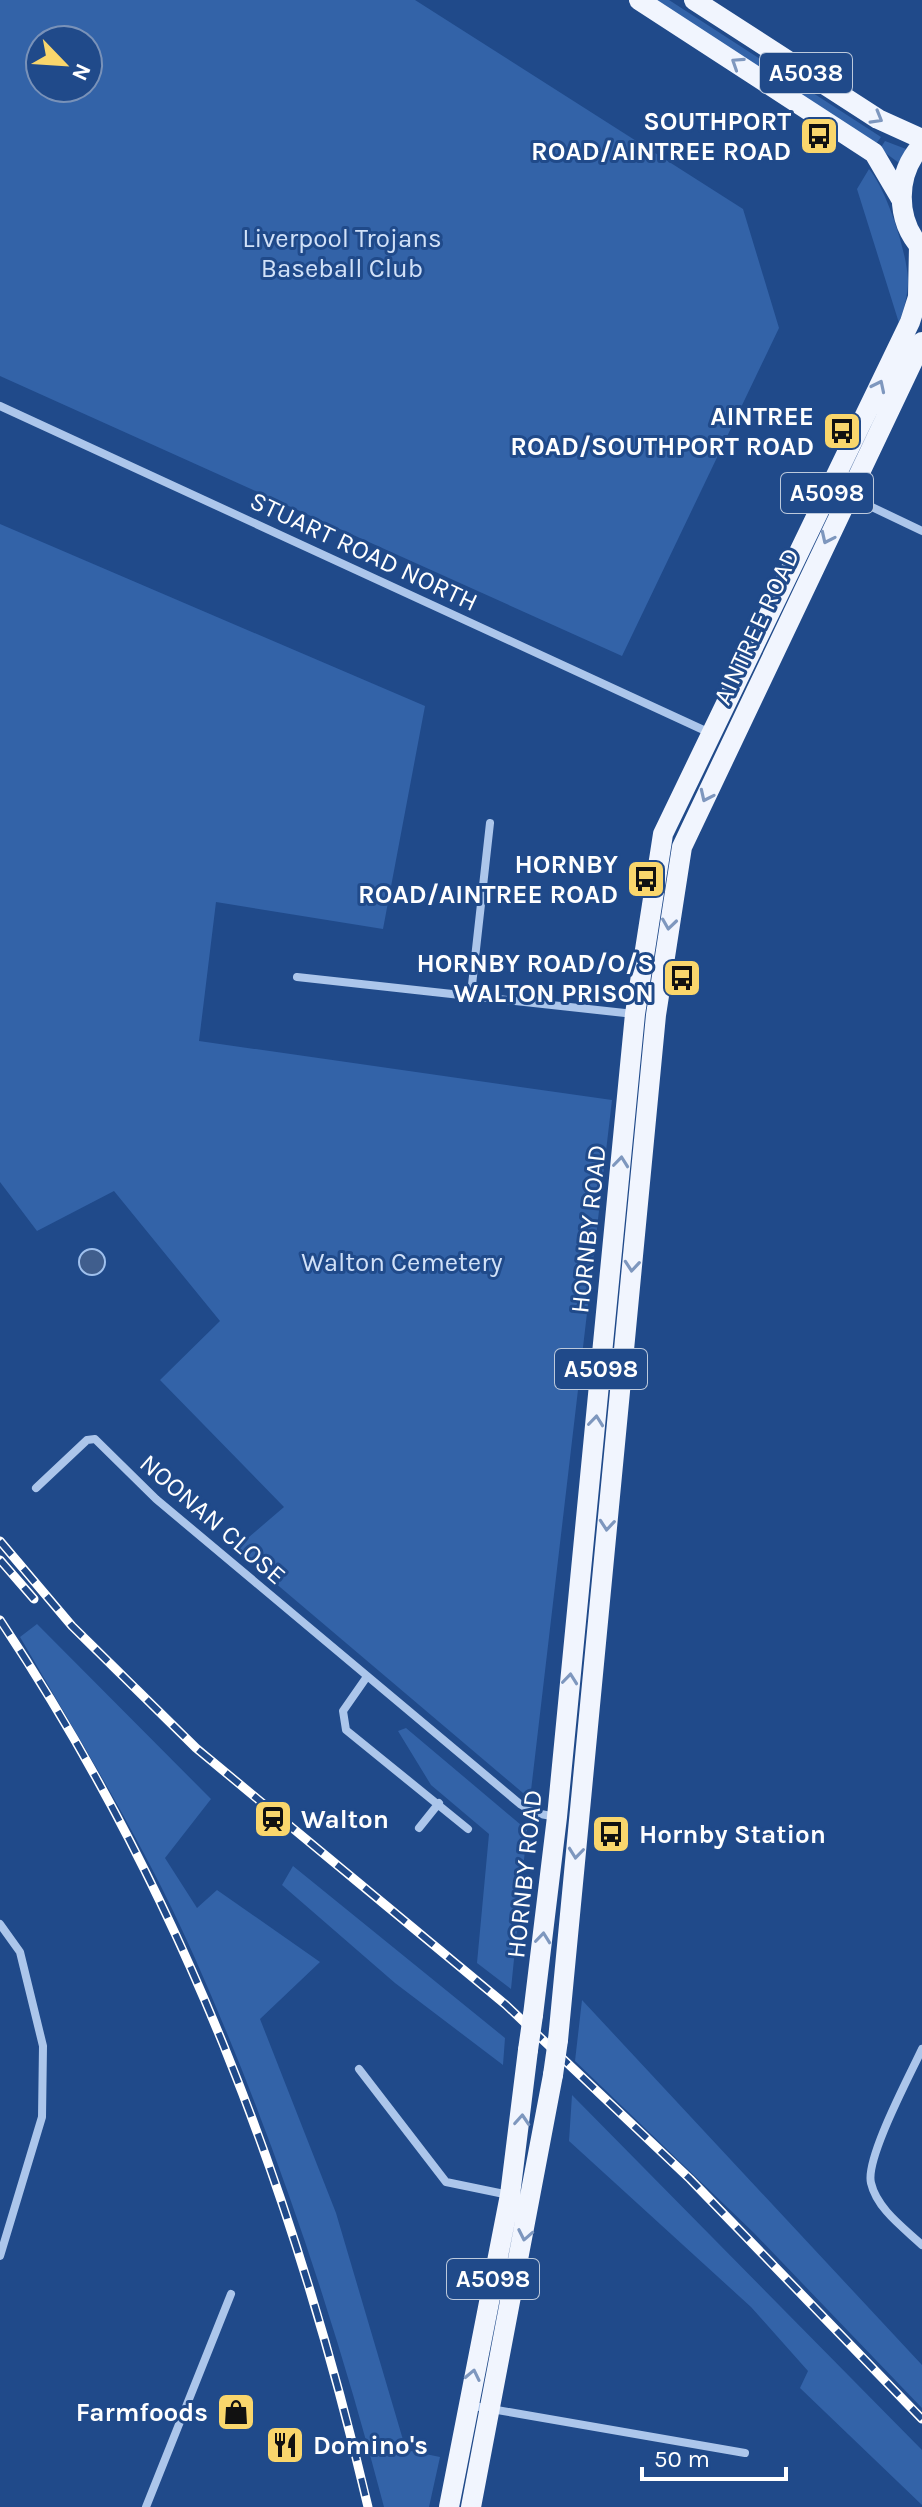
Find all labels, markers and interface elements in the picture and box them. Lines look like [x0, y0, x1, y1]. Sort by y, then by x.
north arrow [24, 24, 104, 104]
road number: A5038 [760, 53, 852, 93]
one-way arrow [731, 58, 745, 73]
text: N [66, 59, 96, 85]
place label: SOUTHPORT ROAD/AINTREE ROAD [531, 106, 791, 167]
one-way arrow [868, 108, 883, 124]
bus stop icon: SOUTHPORT ROAD/AINTREE ROAD [798, 115, 840, 157]
park label: Liverpool Trojans Baseball Club [242, 223, 442, 284]
one-way arrow [869, 379, 885, 394]
place label: AINTREE ROAD/SOUTHPORT ROAD [510, 401, 814, 462]
bus stop icon: AINTREE ROAD/SOUTHPORT ROAD [821, 410, 863, 452]
road number: A5098 [781, 473, 873, 513]
street label: STUART ROAD NORTH [245, 485, 483, 618]
one-way arrow [820, 530, 836, 544]
street label: AINTREE ROAD [707, 543, 806, 709]
one-way arrow [700, 787, 716, 802]
place label: HORNBY ROAD/AINTREE ROAD [358, 849, 619, 910]
bus stop icon: HORNBY ROAD/AINTREE ROAD [625, 858, 667, 900]
one-way arrow [661, 917, 678, 931]
place label: HORNBY ROAD/O/S WALTON PRISON [416, 948, 654, 1009]
bus stop icon: HORNBY ROAD/O/S WALTON PRISON [661, 957, 703, 999]
street label: HORNBY ROAD [564, 1143, 613, 1315]
one-way arrow [612, 1155, 629, 1168]
park label: Walton Cemetery [301, 1247, 503, 1278]
one-way arrow [624, 1260, 641, 1273]
road number: A5098 [555, 1349, 647, 1389]
one-way arrow [587, 1414, 604, 1427]
street label: NOONAN CLOSE [133, 1448, 292, 1591]
one-way arrow [599, 1519, 616, 1532]
one-way arrow [562, 1673, 579, 1686]
street label: HORNBY ROAD [500, 1788, 549, 1960]
station icon: Walton [252, 1798, 294, 1840]
place label: Walton [301, 1804, 389, 1835]
bus stop icon: Hornby Station [590, 1813, 632, 1855]
place label: Hornby Station [639, 1819, 826, 1850]
one-way arrow [568, 1847, 585, 1860]
one-way arrow [535, 1931, 552, 1944]
one-way arrow [513, 2113, 530, 2126]
one-way arrow [517, 2228, 534, 2241]
road number: A5098 [447, 2259, 539, 2299]
one-way arrow [464, 2369, 481, 2383]
shop icon: Farmfoods [215, 2391, 257, 2433]
place label: Farmfoods [76, 2397, 208, 2428]
restaurant icon: Domino's [264, 2424, 306, 2466]
place label: Domino's [313, 2430, 428, 2461]
scale bar [642, 2431, 786, 2481]
text: 50 m [654, 2445, 710, 2473]

